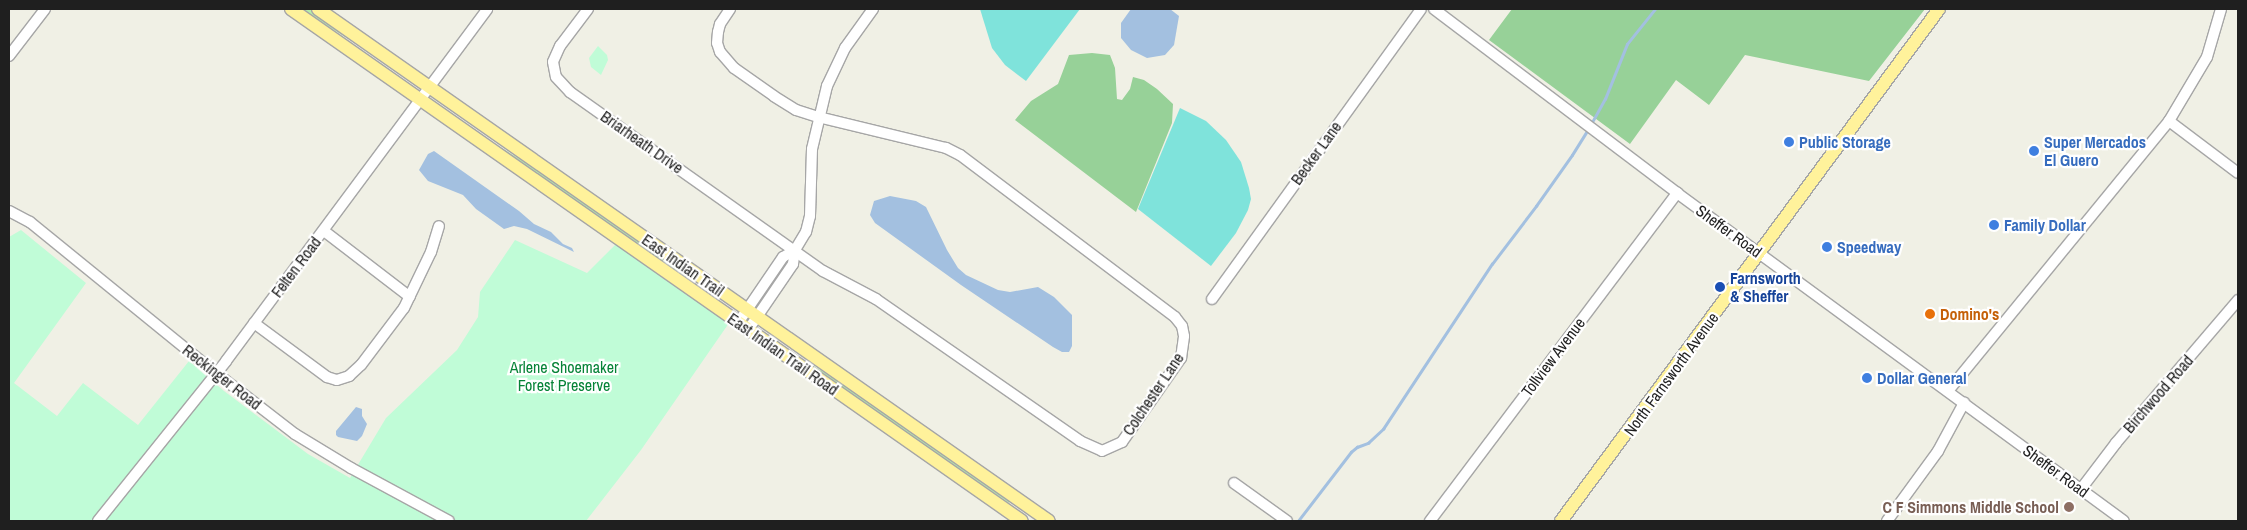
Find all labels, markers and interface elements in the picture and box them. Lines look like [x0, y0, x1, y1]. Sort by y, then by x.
street label: Briarheath Drive [597, 107, 687, 177]
street label: Becker Lane [1287, 118, 1345, 188]
place label: Public Storage [1799, 132, 1891, 152]
place label: Super Mercados El Guero [2044, 132, 2146, 170]
marker: Public Storage [1783, 136, 1795, 148]
marker: Super Mercados El Guero [2028, 145, 2040, 157]
street label: Sheffer Road [1692, 201, 1766, 261]
place label: Family Dollar [2004, 215, 2086, 235]
marker: Family Dollar [1988, 219, 2000, 231]
street label: East Indian Trail [638, 230, 728, 300]
street label: Felten Road [267, 233, 325, 301]
place label: Speedway [1837, 237, 1901, 257]
marker: Speedway [1821, 241, 1833, 253]
place label: Farnsworth & Sheffer [1730, 268, 1801, 306]
marker: Farnsworth & Sheffer [1714, 281, 1726, 293]
place label: Domino's [1940, 304, 1999, 324]
street label: North Farnsworth Avenue [1620, 308, 1722, 440]
marker: Domino's [1924, 308, 1936, 320]
street label: East Indian Trail Road [724, 309, 842, 399]
street label: Tollview Avenue [1517, 313, 1589, 401]
street label: Reckinger Road [179, 340, 265, 414]
street label: Colchester Lane [1118, 349, 1188, 439]
street label: Birchwood Road [2119, 351, 2197, 437]
park label: Arlene Shoemaker Forest Preserve [510, 357, 618, 395]
place label: Dollar General [1877, 368, 1967, 388]
marker: Dollar General [1861, 372, 1873, 384]
street label: Sheffer Road [2019, 441, 2093, 501]
place label: C F Simmons Middle School [1883, 497, 2059, 517]
marker: C F Simmons Middle School [2063, 501, 2075, 513]

